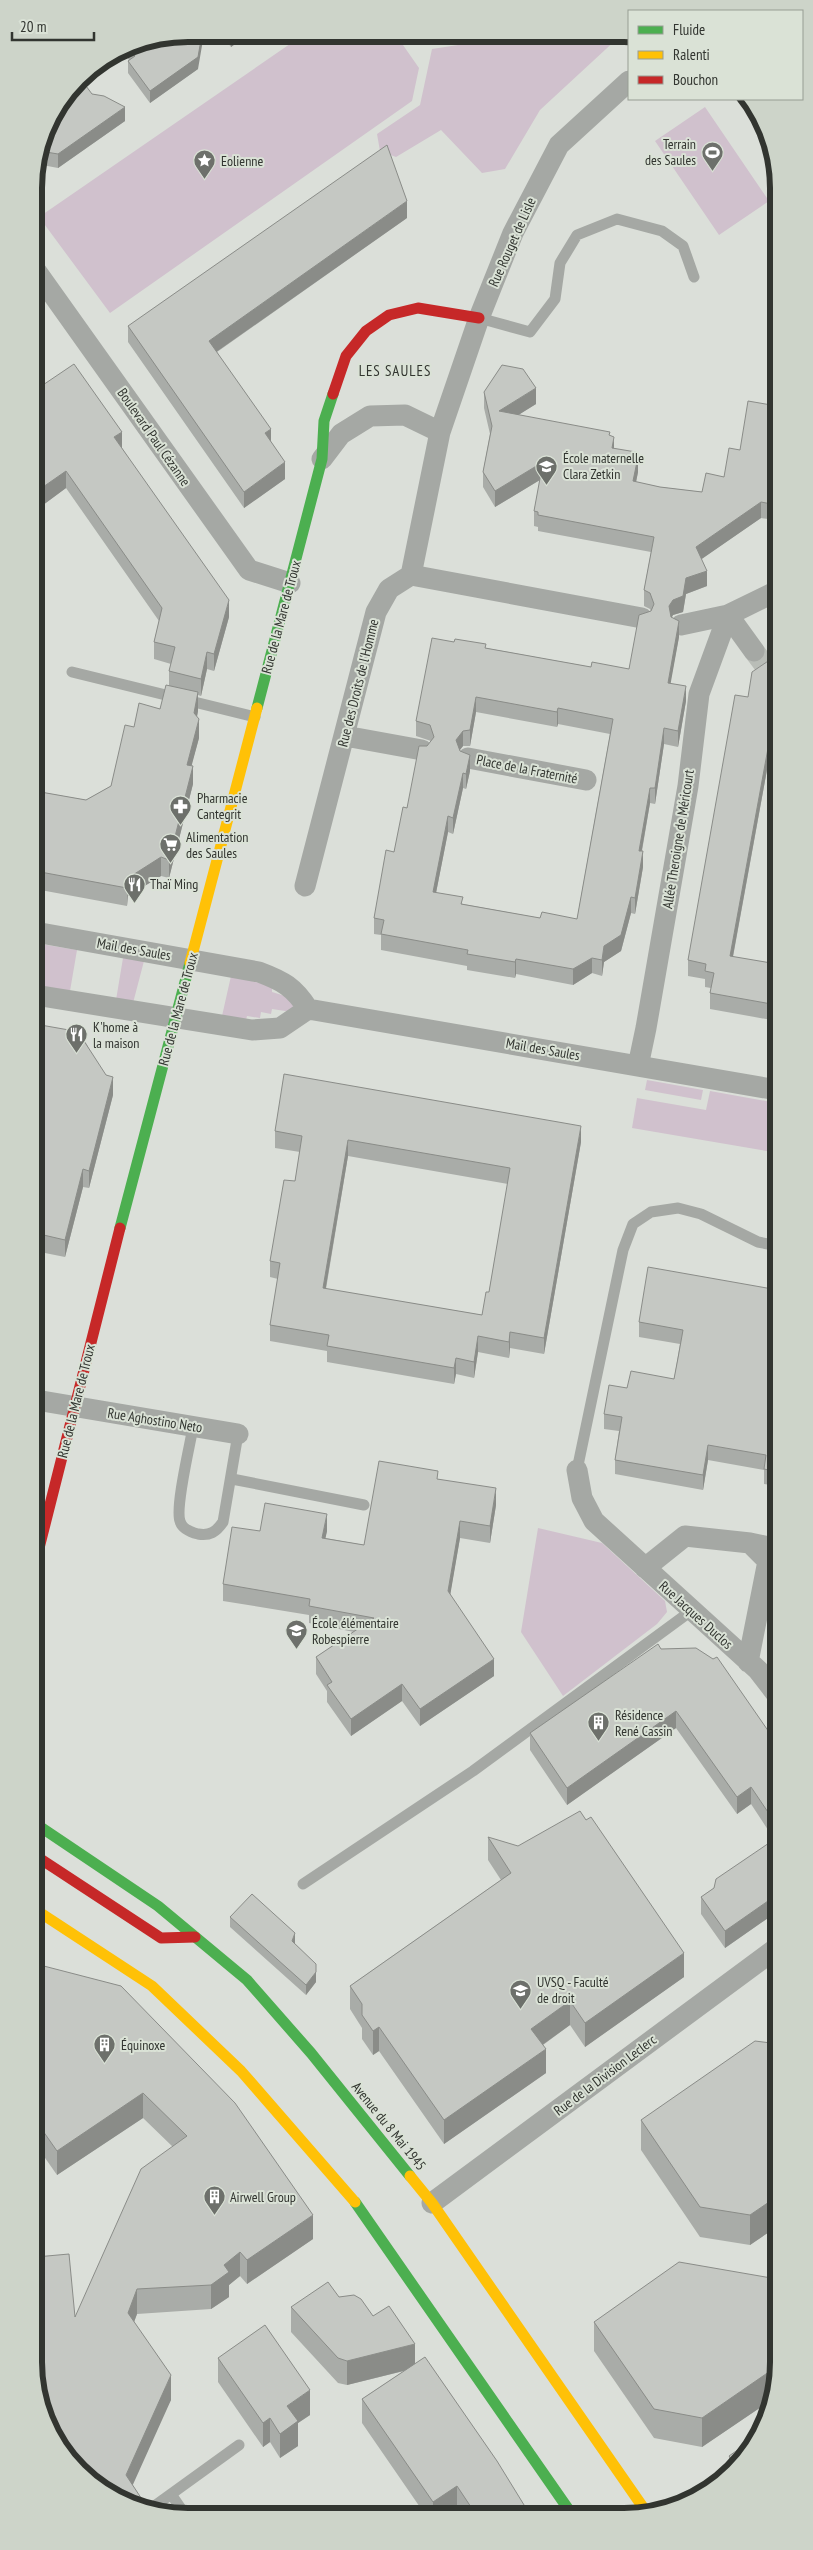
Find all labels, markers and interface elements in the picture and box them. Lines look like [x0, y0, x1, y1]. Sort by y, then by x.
scale bar [12, 10, 95, 42]
legend [628, 10, 803, 100]
text: 20 m [20, 17, 46, 36]
text: Fluide [673, 20, 705, 39]
text: Ralenti [673, 45, 710, 64]
text: Bouchon [673, 70, 718, 89]
place label: Terrain des Saules [645, 135, 696, 169]
sports icon: Terrain des Saules [700, 140, 724, 171]
place icon: Eolienne [193, 149, 217, 180]
place label: Eolienne [221, 152, 263, 170]
street label: Rue Rouget de Lisle [484, 194, 540, 289]
district label: LES SAULES [359, 361, 431, 380]
street label: Boulevard Paul Cézanne [113, 384, 195, 490]
place label: École maternelle Clara Zetkin [563, 449, 644, 483]
school or university icon: École maternelle Clara Zetkin [535, 454, 559, 485]
street label: Rue de la Mare de Troux [257, 558, 305, 676]
street label: Rue des Droits de l'Homme [333, 617, 383, 749]
street label: Place de la Fraternité [475, 750, 579, 788]
street label: Allée Theroigne de Méricourt [658, 768, 698, 910]
place label: Pharmacie Cantegrit [197, 789, 248, 823]
pharmacy icon: Pharmacie Cantegrit [169, 794, 193, 825]
place label: Alimentation des Saules [186, 828, 249, 862]
supermarket icon: Alimentation des Saules [158, 833, 182, 864]
restaurant icon: Thaï Ming [122, 872, 146, 903]
place label: Thaï Ming [150, 875, 198, 893]
street label: Mail des Saules [96, 934, 173, 964]
street label: Rue de la Mare de Troux [154, 950, 202, 1068]
place label: K'home à la maison [93, 1018, 140, 1052]
restaurant icon: K'home à la maison [65, 1023, 89, 1054]
street label: Mail des Saules [505, 1034, 582, 1064]
street label: Rue de la Mare de Troux [53, 1342, 99, 1460]
street label: Rue Aghostino Neto [106, 1404, 204, 1436]
street label: Rue Jacques Duclos [655, 1577, 737, 1653]
place label: École élémentaire Robespierre [312, 1614, 399, 1648]
school or university icon: École élémentaire Robespierre [284, 1619, 308, 1650]
place label: Résidence René Cassin [615, 1706, 672, 1740]
building icon: Résidence René Cassin [587, 1711, 611, 1742]
place label: UVSQ - Faculté de droit [537, 1973, 609, 2007]
school or university icon: UVSQ - Faculté de droit [509, 1978, 533, 2009]
street label: Rue de la Division Leclerc [550, 2031, 660, 2119]
building icon: Équinoxe [93, 2033, 117, 2064]
place label: Équinoxe [121, 2036, 166, 2054]
street label: Avenue du 8 Mai 1945 [348, 2078, 430, 2174]
building icon: Airwell Group [202, 2185, 226, 2216]
place label: Airwell Group [230, 2188, 296, 2206]

